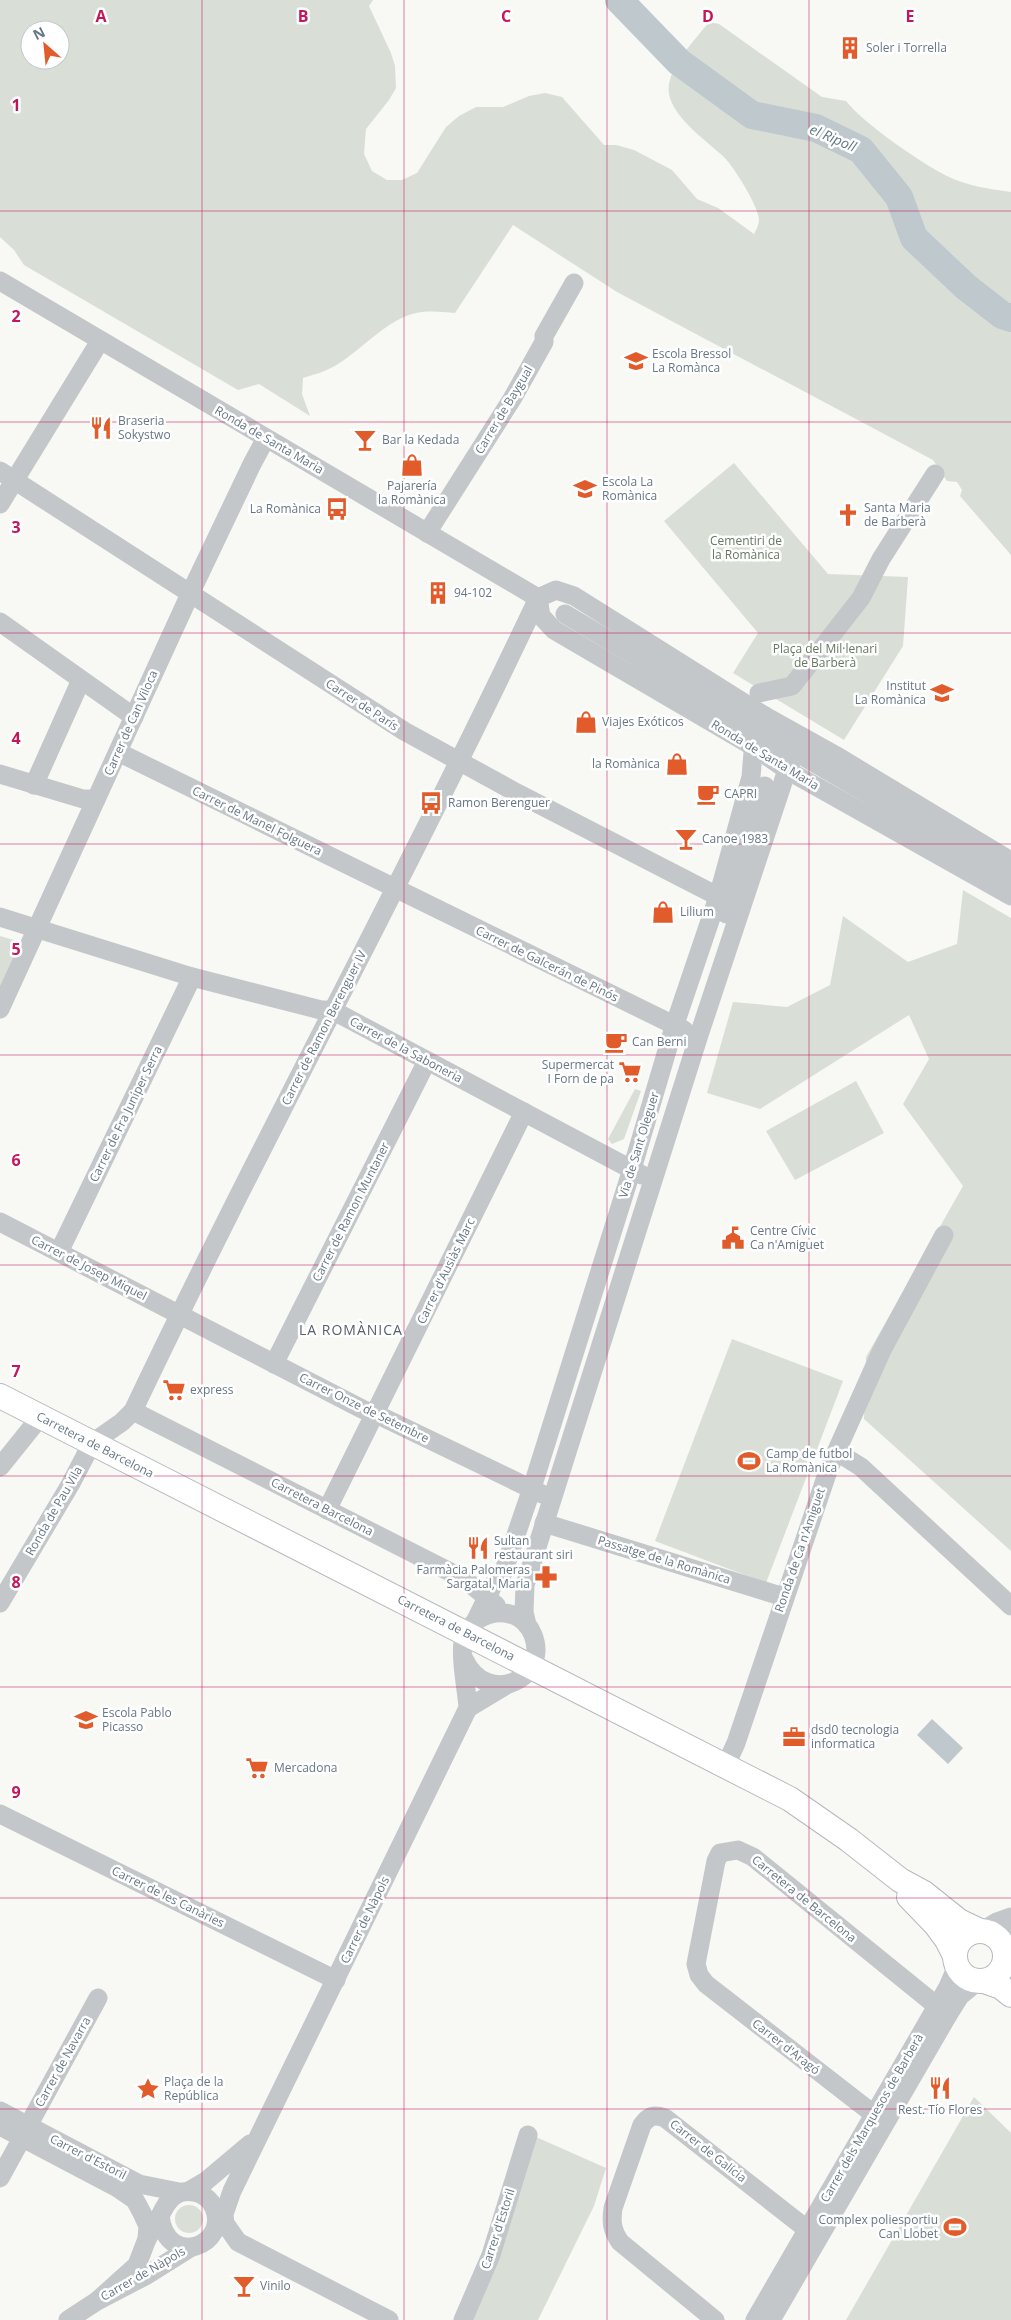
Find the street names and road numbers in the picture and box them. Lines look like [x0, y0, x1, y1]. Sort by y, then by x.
street label: Carrer de Baygual [471, 363, 537, 457]
street label: Ronda de Santa Maria [212, 401, 327, 478]
street label: Carrer de Can Viloca [100, 667, 161, 778]
street label: Carrer de París [323, 675, 402, 735]
street label: Ronda de Santa Maria [708, 716, 822, 794]
street label: Carrer de Manel Folguera [190, 782, 325, 859]
street label: Carrer de Galcerán de Pinós [473, 922, 622, 1006]
street label: Carrer de Ramon Berenguer IV [277, 947, 370, 1108]
street label: Carrer de la Saboneria [347, 1013, 466, 1086]
street label: Carrer de Fra Juniper Serra [85, 1043, 166, 1185]
street label: Via de Sant Oleguer [614, 1090, 663, 1200]
street label: Carrer de Ramon Muntaner [308, 1139, 393, 1284]
street label: Carrer d'Ausiàs Marc [412, 1215, 479, 1327]
street label: Carrer de Josep Miquel [29, 1231, 150, 1304]
street label: Carrer Onze de Setembre [296, 1369, 432, 1447]
street label: Carretera de Barcelona [34, 1408, 157, 1482]
street label: Ronda de Pau Vila [21, 1463, 86, 1559]
street label: Carretera Barcelona [268, 1473, 376, 1540]
street label: Ronda de Ca n'Amiguet [770, 1485, 829, 1614]
street label: Passatge de la Romànica [596, 1531, 733, 1588]
street label: Carretera de Barcelona [395, 1591, 518, 1665]
street label: Carretera de Barcelona [749, 1851, 860, 1946]
street label: Carrer de les Canàries [109, 1862, 228, 1931]
street label: Carrer de Nàpols [336, 1873, 393, 1966]
street label: Carrer de Navarra [31, 2014, 94, 2110]
street label: Carrer d'Aragó [749, 2015, 824, 2078]
street label: Carrer dels Marquesos de Barberà [816, 2030, 927, 2205]
street label: Carrer de Galícia [666, 2115, 750, 2186]
street label: Carrer d'Estoril [47, 2130, 129, 2183]
street label: Carrer d'Estoril [477, 2186, 519, 2271]
street label: Carrer de Nàpols [97, 2242, 188, 2305]

